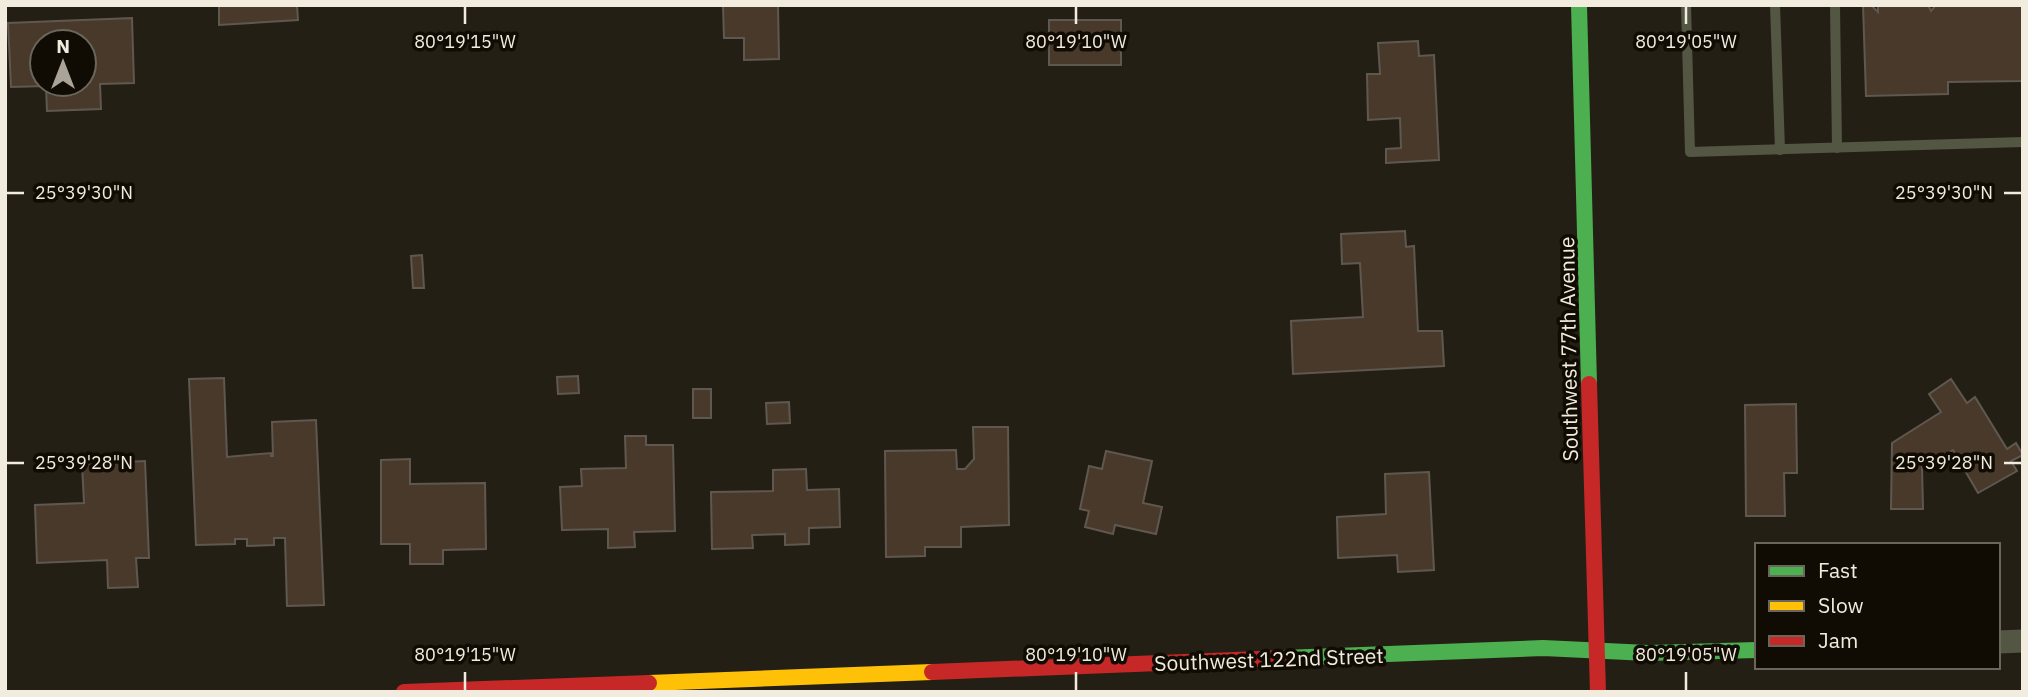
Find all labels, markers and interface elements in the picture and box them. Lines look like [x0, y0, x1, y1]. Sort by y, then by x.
north arrow [28, 28, 98, 98]
text: 80°19'15"W [414, 30, 516, 53]
text: 80°19'10"W [1025, 30, 1127, 53]
text: 80°19'05"W [1635, 30, 1737, 53]
text: N [56, 34, 70, 58]
text: 25°39'30"N [35, 181, 133, 204]
text: 25°39'30"N [1895, 181, 1993, 204]
street label: Southwest 77th Avenue [1552, 236, 1584, 462]
text: 25°39'28"N [35, 451, 133, 474]
text: 25°39'28"N [1895, 451, 1993, 474]
legend [1755, 543, 2000, 669]
text: Fast [1818, 556, 1858, 584]
text: Slow [1818, 591, 1864, 619]
text: Jam [1818, 626, 1858, 654]
street label: Southwest 122nd Street [1154, 641, 1384, 677]
text: 80°19'15"W [414, 643, 516, 666]
text: 80°19'10"W [1025, 643, 1127, 666]
text: 80°19'05"W [1635, 643, 1737, 666]

